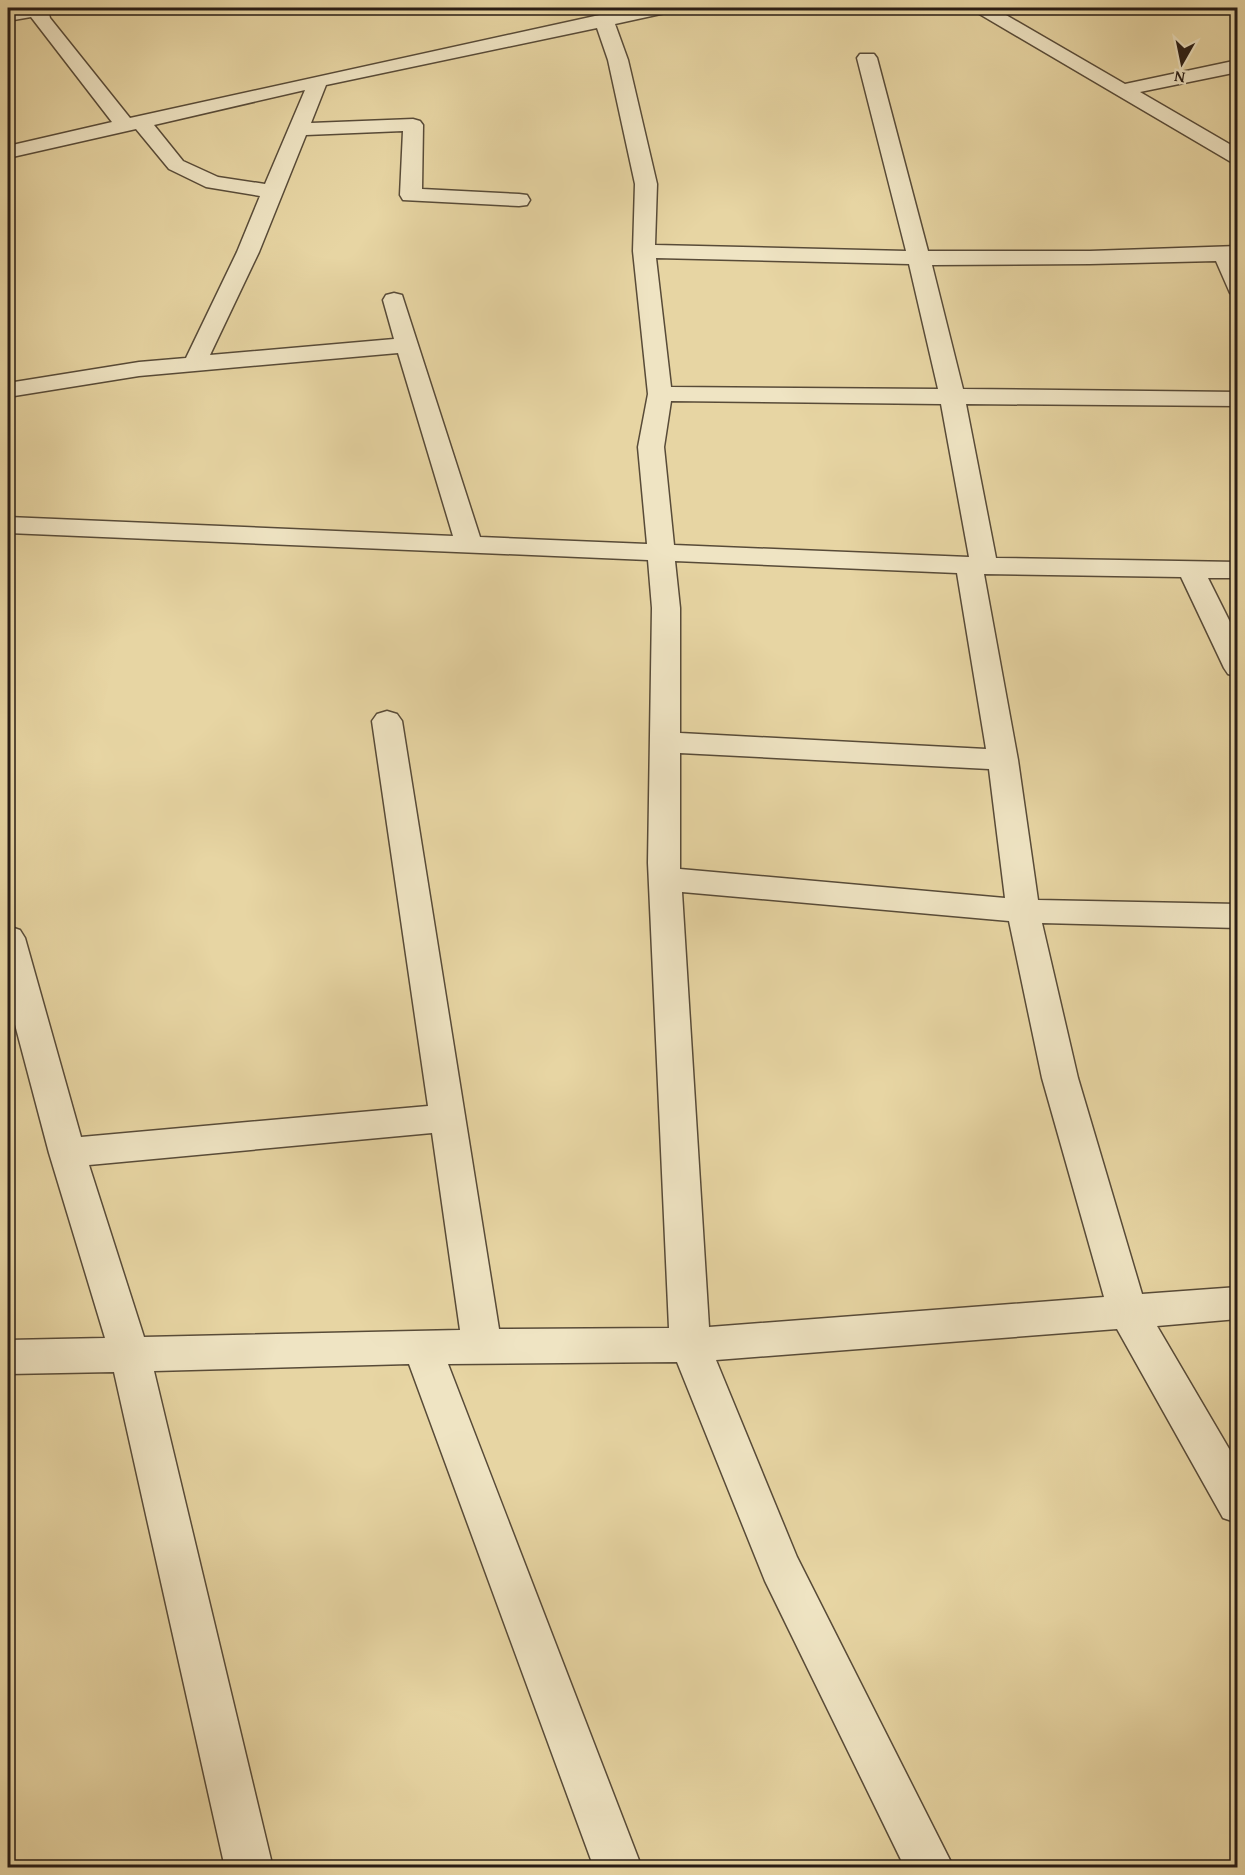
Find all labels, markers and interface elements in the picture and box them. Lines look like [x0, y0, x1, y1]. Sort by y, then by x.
north arrow [1152, 33, 1212, 93]
text: N [1172, 65, 1187, 91]

